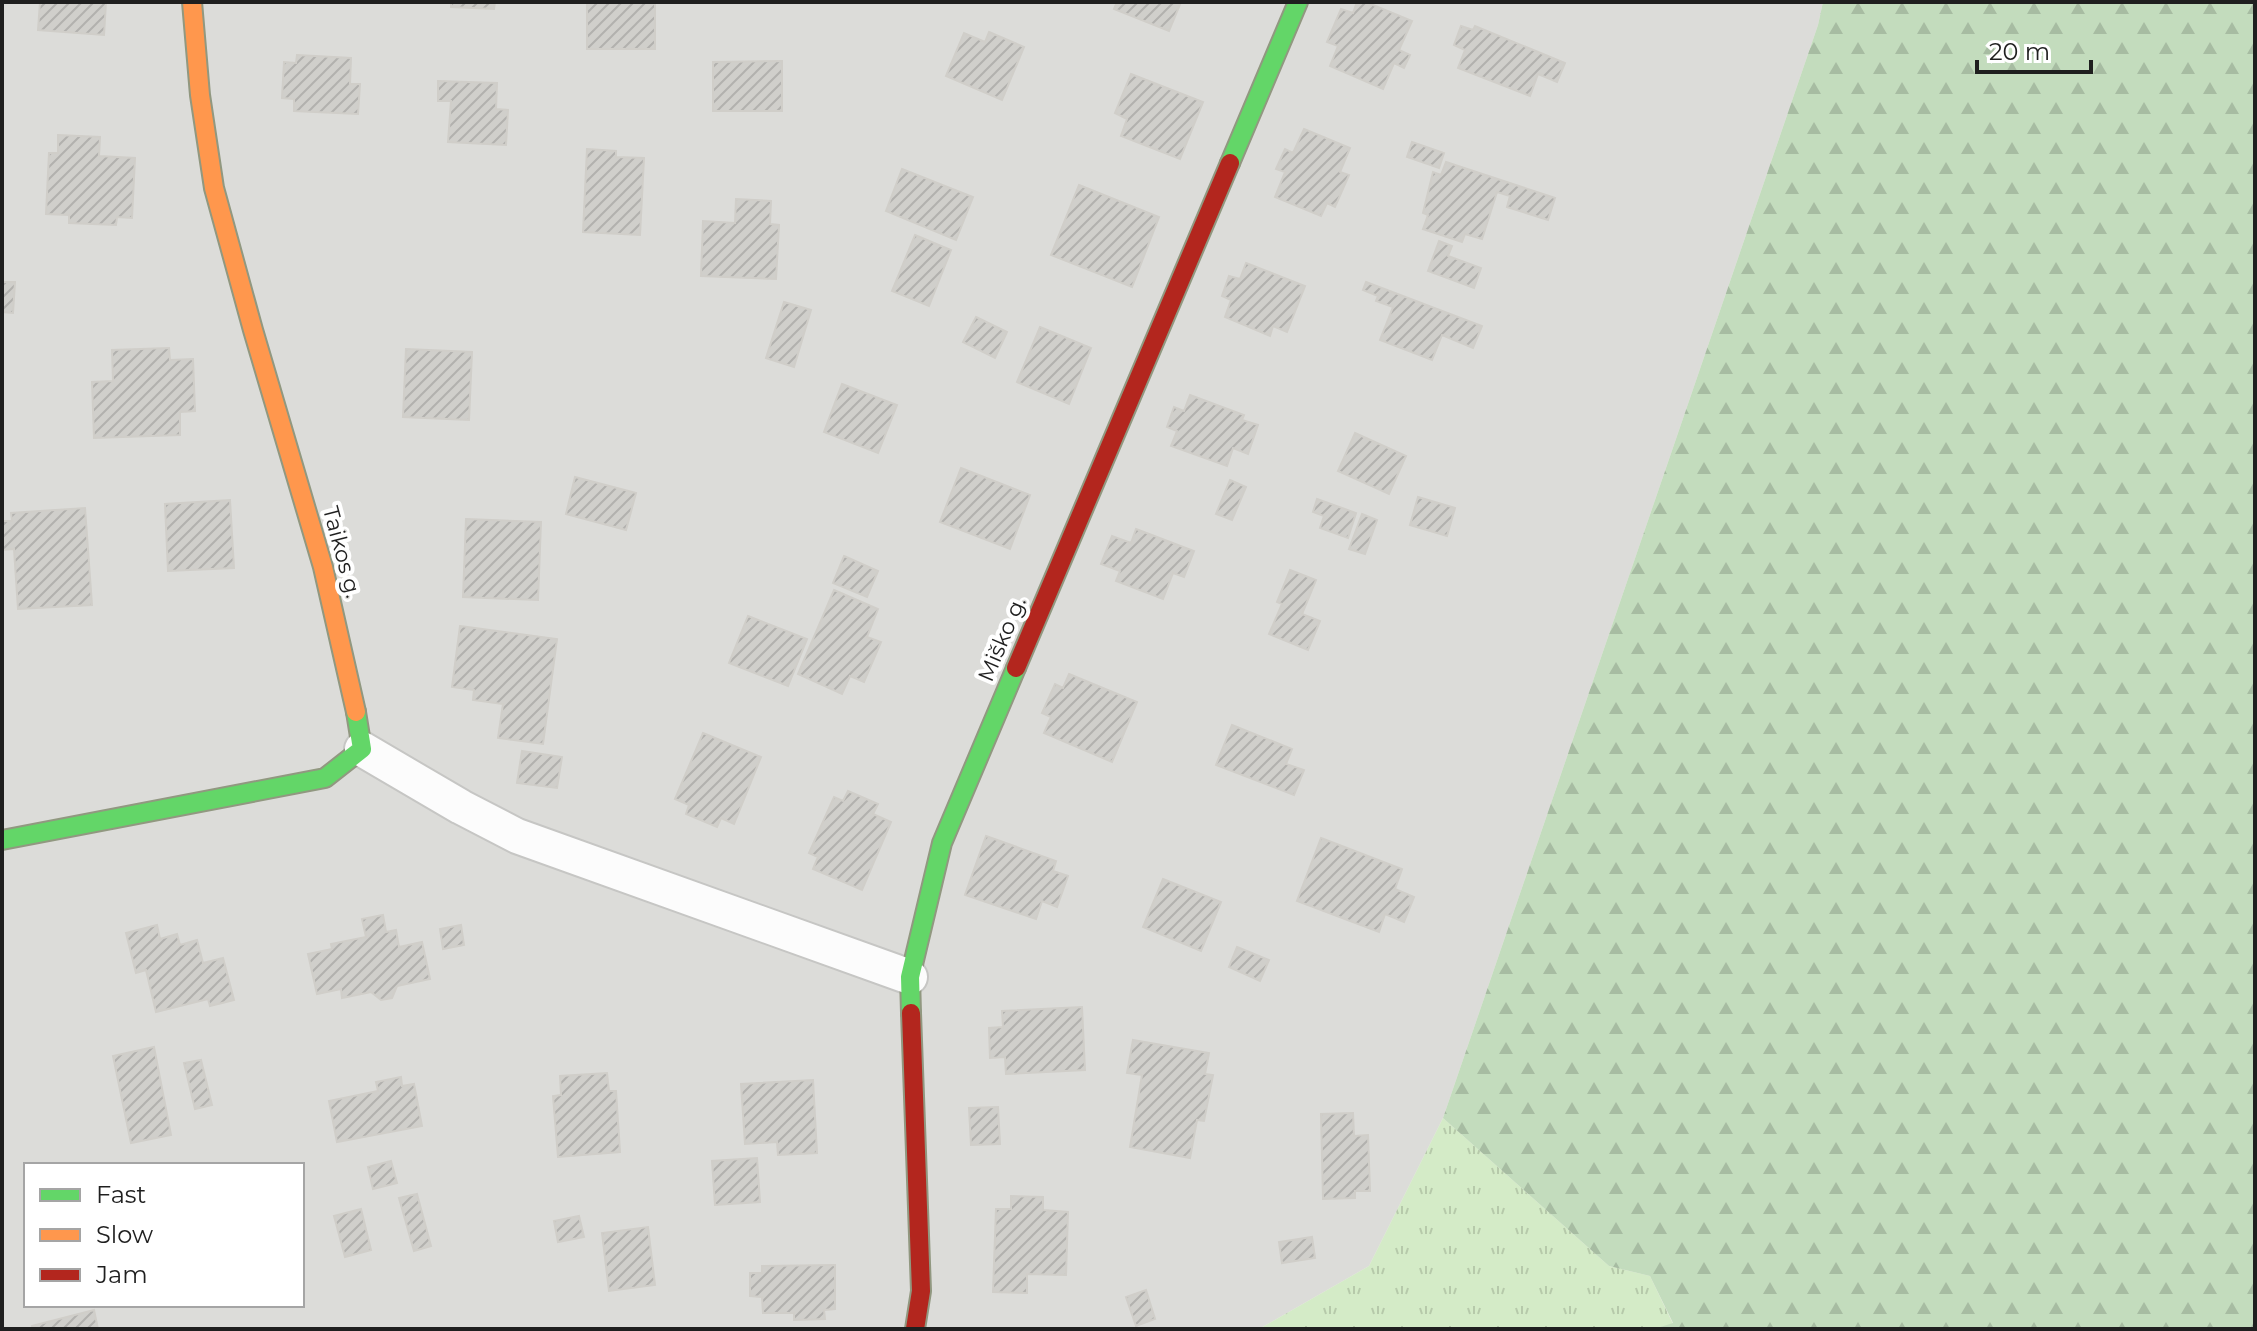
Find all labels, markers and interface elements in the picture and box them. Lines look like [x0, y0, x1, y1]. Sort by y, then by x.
scale bar [1977, 24, 2091, 74]
text: 20 m [1989, 37, 2050, 66]
street label: Taikos g. [317, 503, 367, 601]
street label: Miško g. [972, 592, 1032, 686]
legend [24, 1163, 304, 1307]
text: Fast [96, 1180, 147, 1209]
text: Slow [96, 1220, 153, 1249]
text: Jam [95, 1260, 148, 1289]

